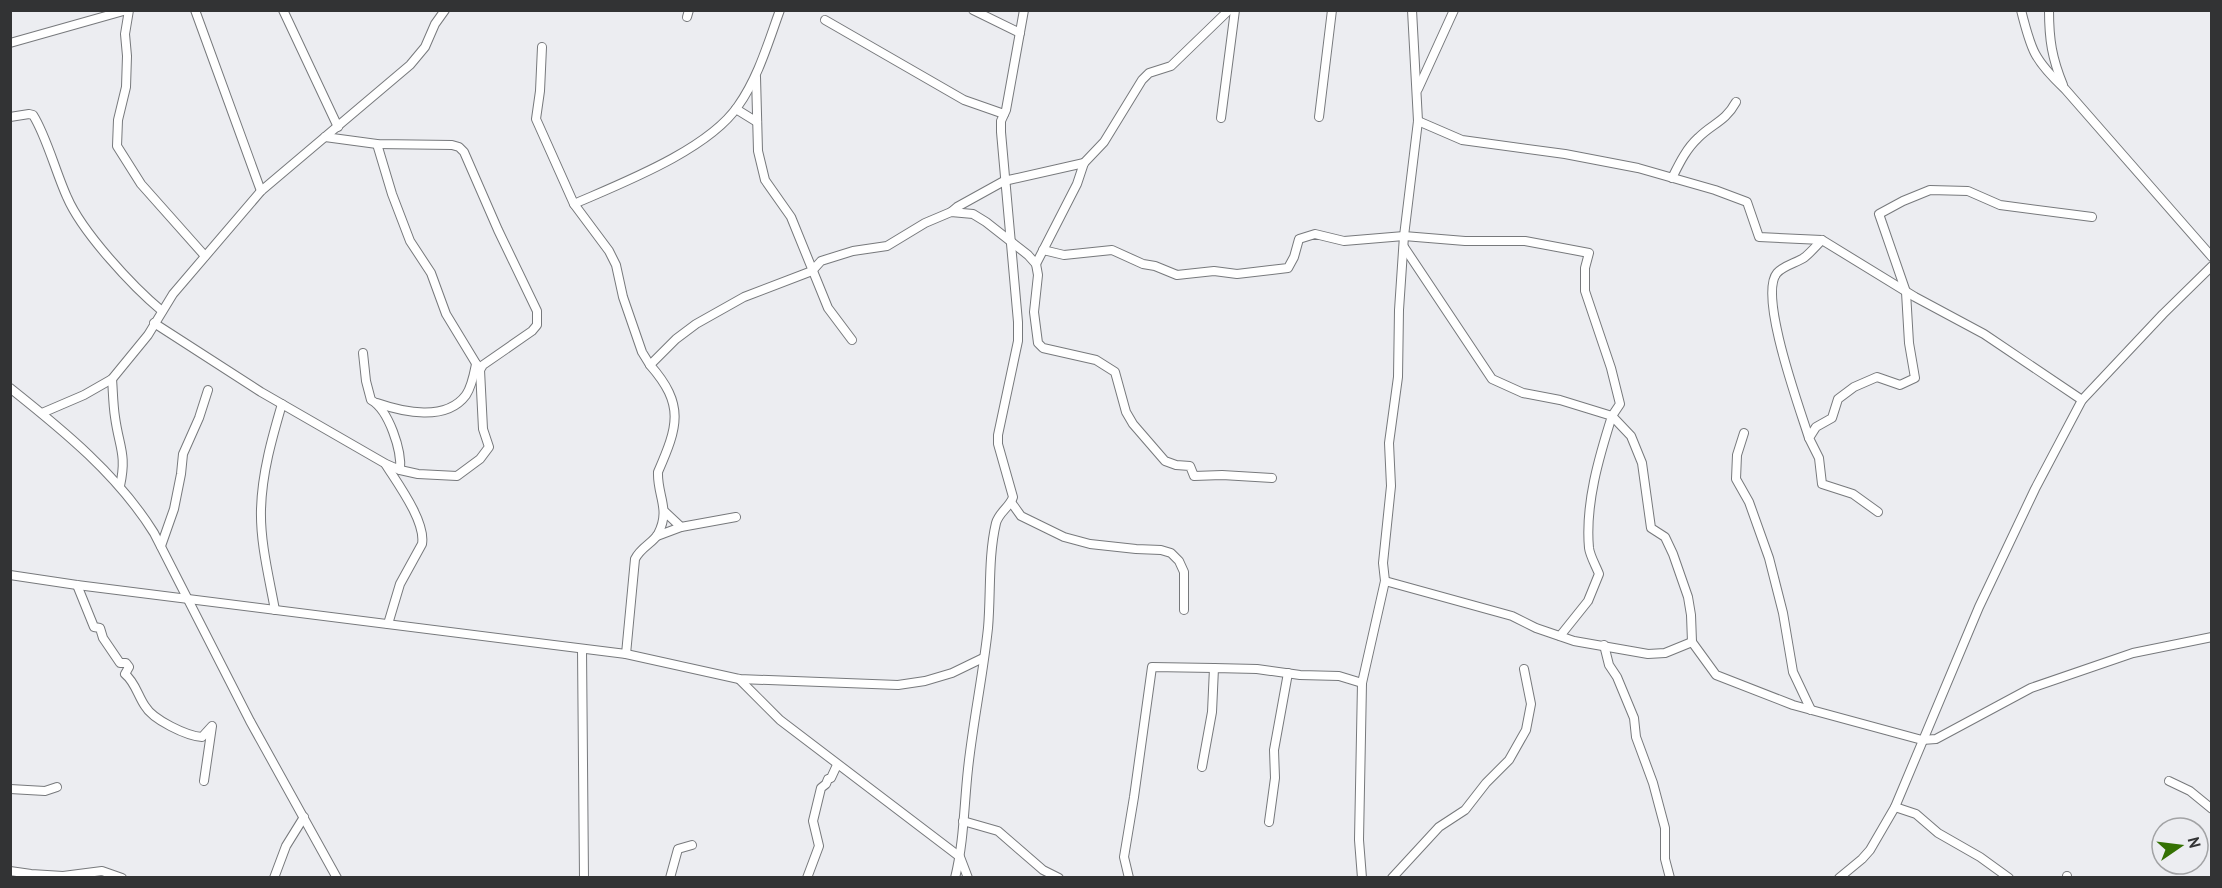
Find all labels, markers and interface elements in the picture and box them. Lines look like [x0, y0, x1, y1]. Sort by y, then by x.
north arrow [2150, 816, 2210, 876]
text: N [2184, 835, 2206, 850]

